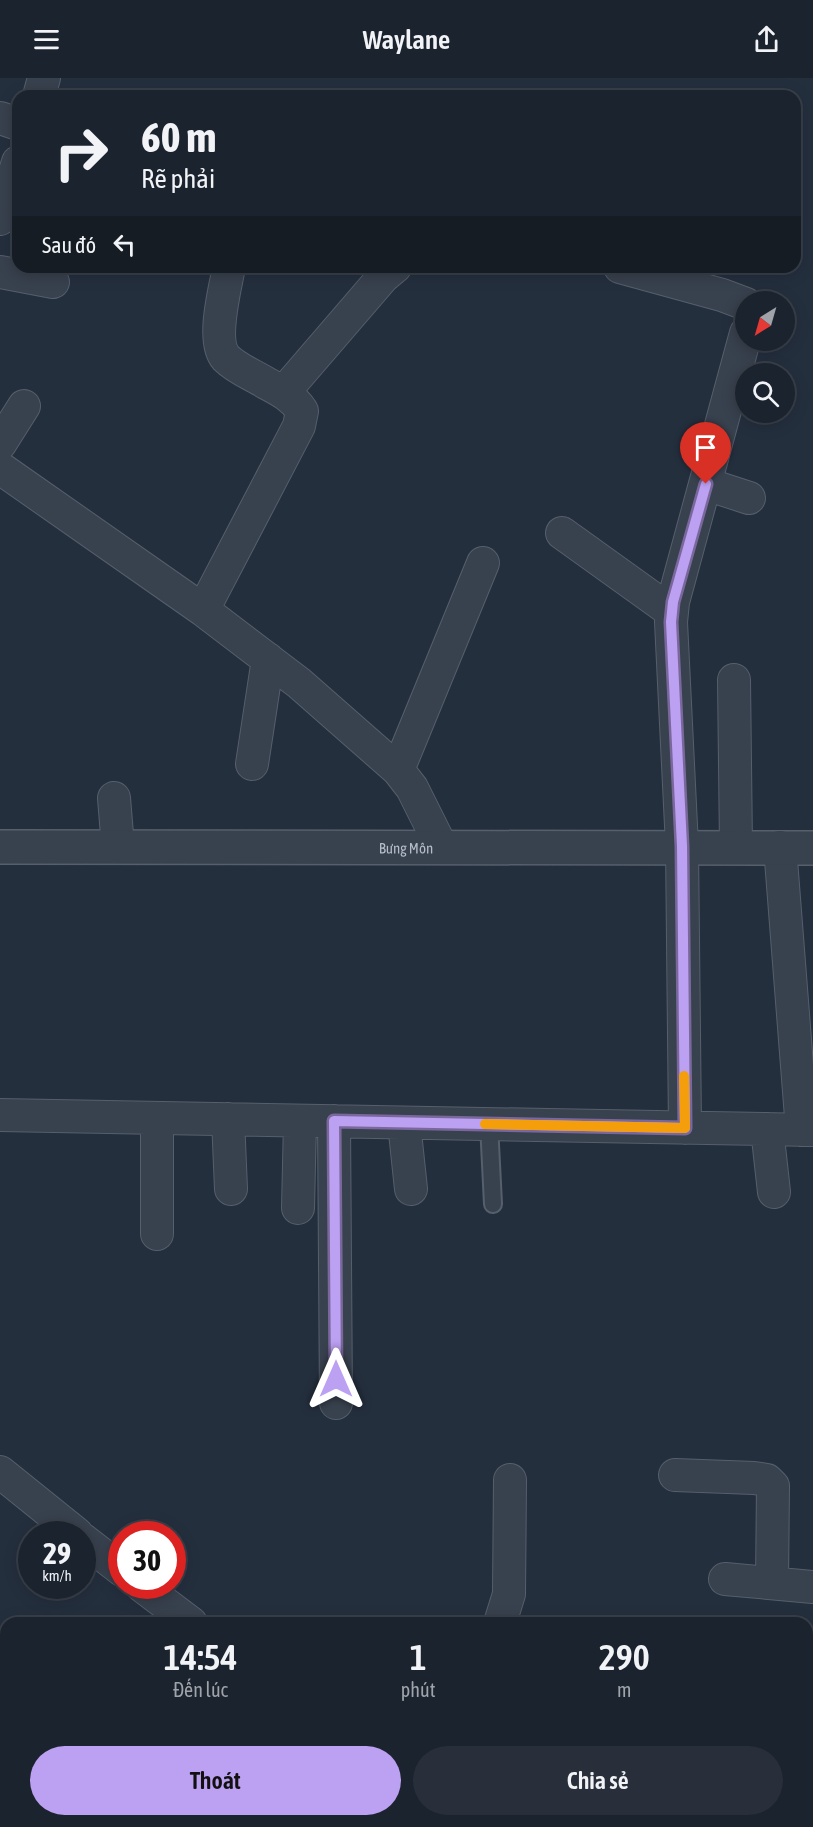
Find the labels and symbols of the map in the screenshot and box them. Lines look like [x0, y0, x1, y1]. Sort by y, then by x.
north arrow [735, 291, 795, 351]
pin [680, 422, 731, 484]
street label: Bưng Môn [379, 839, 433, 856]
position arrow [304, 1347, 368, 1411]
speed limit sign: 30 [108, 1521, 186, 1599]

